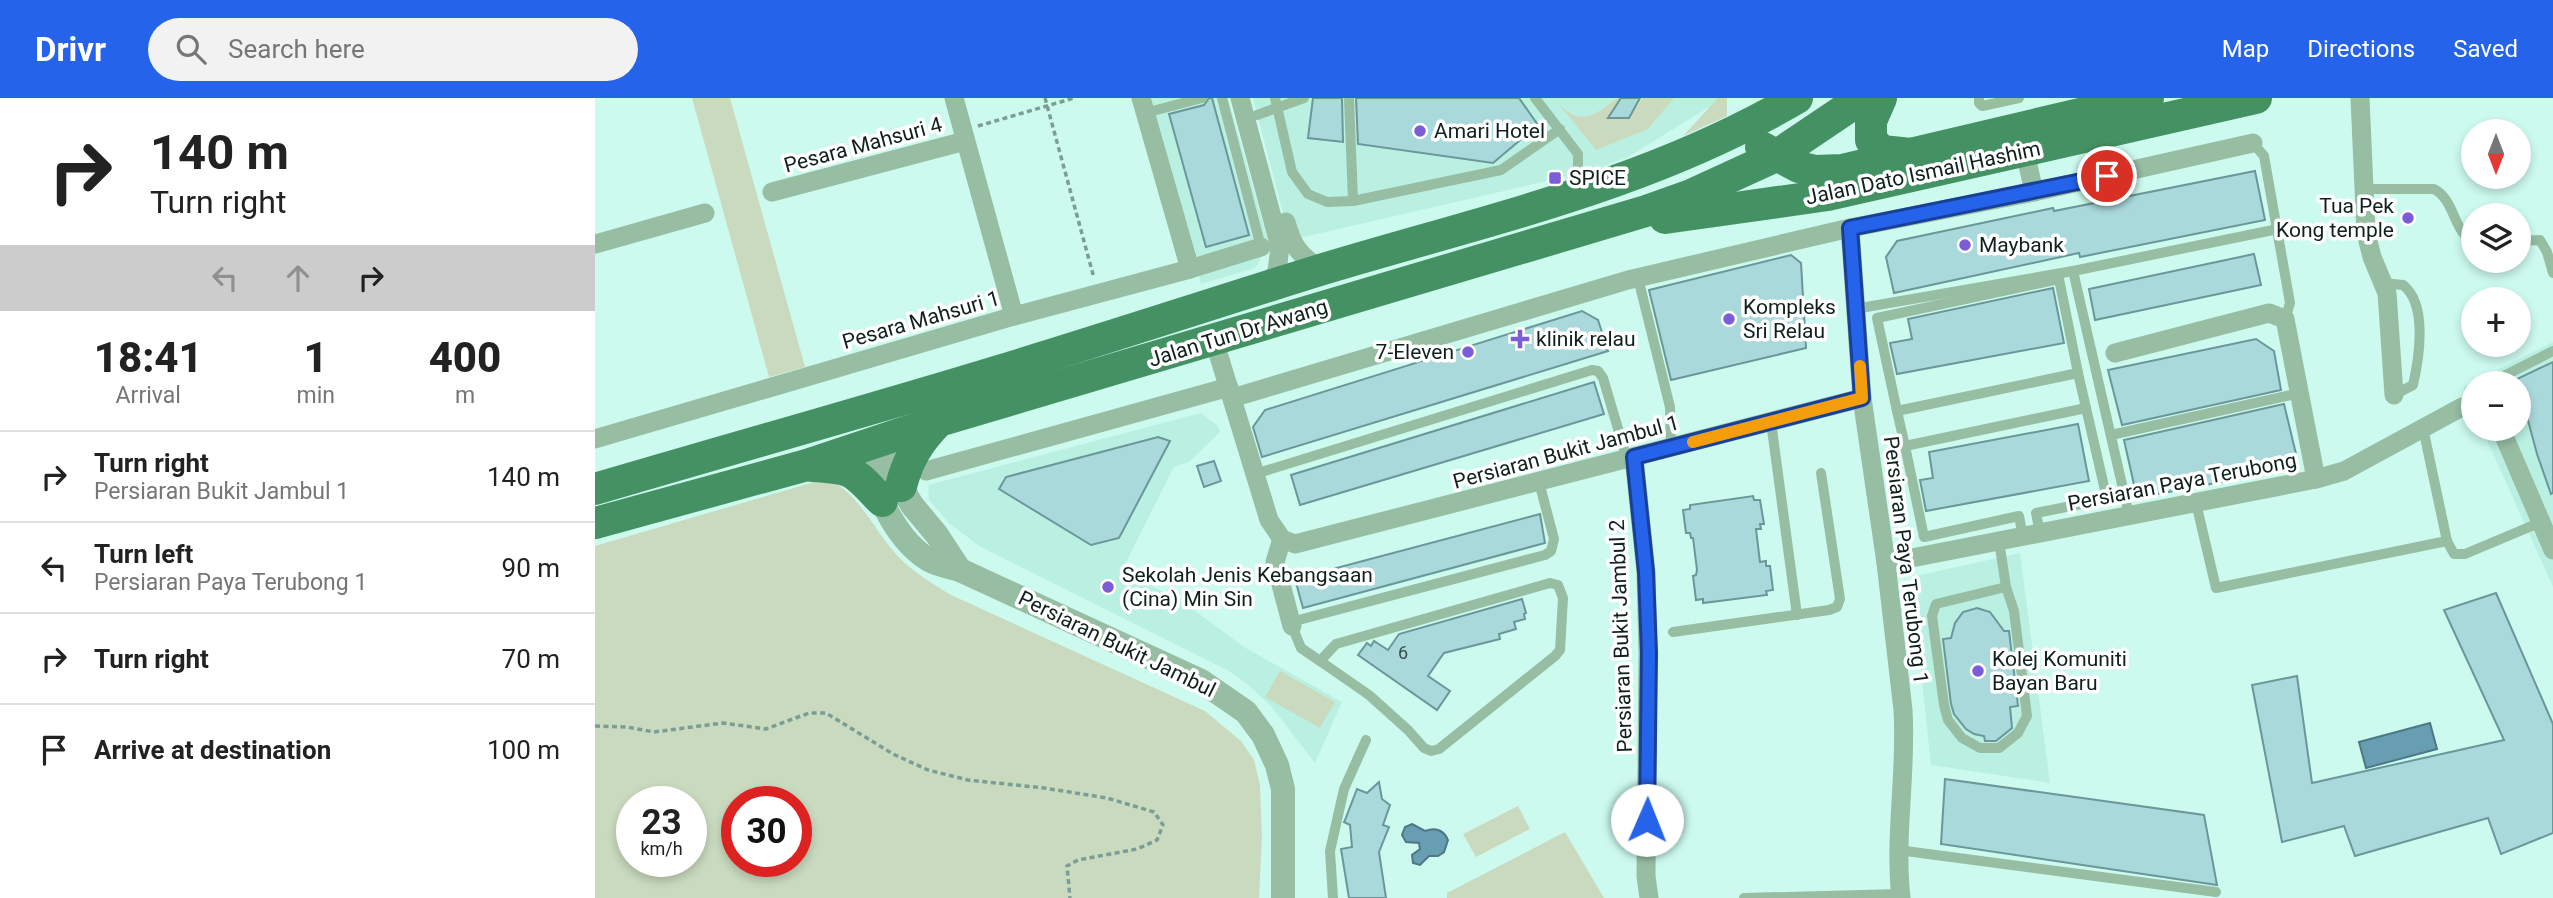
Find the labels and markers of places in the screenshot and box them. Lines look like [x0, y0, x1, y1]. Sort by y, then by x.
place label: Amari Hotel [1434, 119, 1545, 143]
marker: Amari Hotel [1412, 123, 1428, 139]
pin [2077, 146, 2137, 206]
place label: SPICE [1569, 166, 1626, 190]
marker: SPICE [1547, 170, 1563, 186]
place label: Tua Pek Kong temple [2276, 194, 2394, 242]
marker: Tua Pek Kong temple [2400, 210, 2416, 226]
place label: Maybank [1979, 233, 2064, 257]
marker: Maybank [1957, 237, 1973, 253]
place label: Kompleks Sri Relau [1743, 295, 1836, 343]
marker: Kompleks Sri Relau [1721, 311, 1737, 327]
place label: klinik relau [1536, 327, 1636, 351]
marker: klinik relau [1510, 329, 1530, 349]
place label: 7-Eleven [1376, 340, 1454, 364]
marker: 7-Eleven [1460, 344, 1476, 360]
place label: Sekolah Jenis Kebangsaan (Cina) Min Sin [1122, 563, 1373, 611]
marker: Sekolah Jenis Kebangsaan (Cina) Min Sin [1100, 579, 1116, 595]
place label: Kolej Komuniti Bayan Baru [1992, 647, 2127, 695]
marker: Kolej Komuniti Bayan Baru [1970, 663, 1986, 679]

